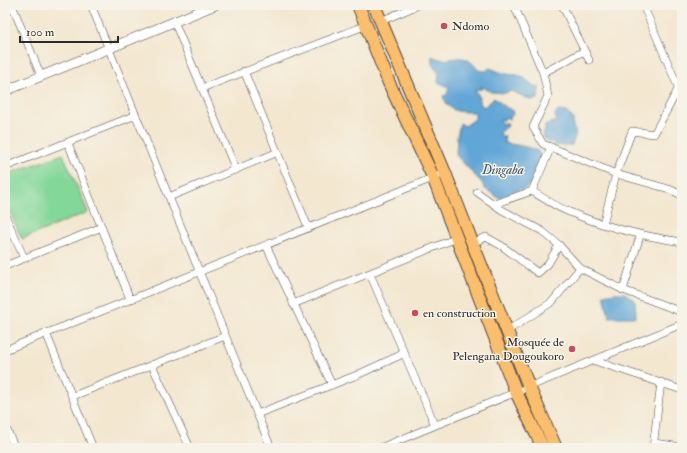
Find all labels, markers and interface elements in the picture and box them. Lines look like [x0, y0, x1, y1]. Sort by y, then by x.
scale bar [20, 18, 118, 44]
place label: Ndomo [452, 19, 489, 34]
marker: Ndomo [439, 21, 449, 31]
text: 100 m [26, 25, 55, 40]
water label: Dingaba [481, 162, 524, 178]
place label: en construction [423, 306, 496, 321]
marker: en construction [410, 308, 420, 318]
place label: Mosquée de Pelengana Dougoukoro [452, 335, 564, 364]
marker: Mosquée de Pelengana Dougoukoro [567, 344, 577, 354]

